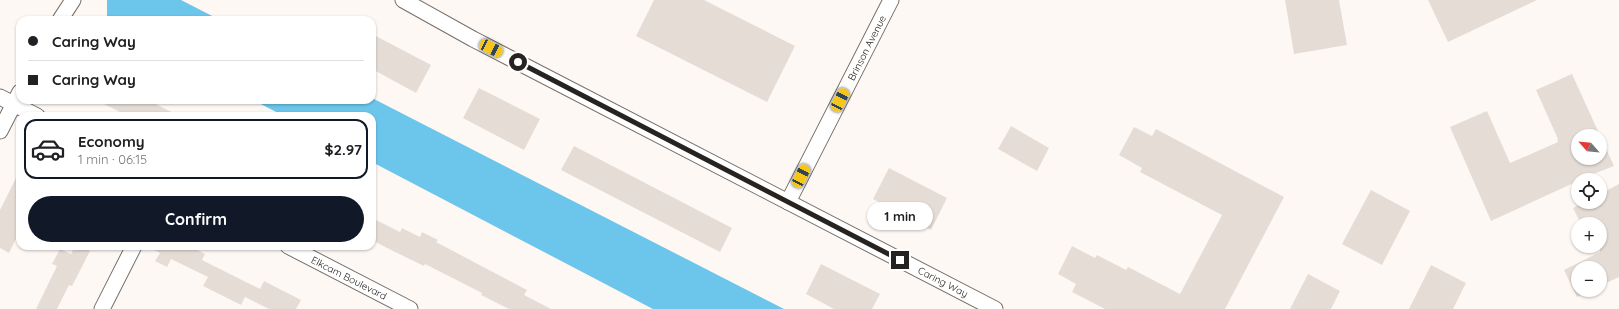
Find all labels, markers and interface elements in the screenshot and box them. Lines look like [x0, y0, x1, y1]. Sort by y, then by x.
street label: Brinson Avenue [845, 13, 889, 83]
text: Caring Way [52, 32, 136, 51]
car [478, 37, 504, 59]
route start [509, 53, 527, 71]
text: Caring Way [52, 70, 136, 89]
car [829, 87, 851, 113]
north arrow [1571, 129, 1607, 165]
map controls [1571, 129, 1607, 297]
icon: car [30, 131, 66, 167]
text: Economy [78, 132, 145, 151]
text: $2.97 [324, 140, 362, 159]
text: 1 min · 06:15 [78, 151, 147, 167]
car [790, 163, 812, 189]
button: locate [1571, 173, 1607, 209]
button: Confirm [28, 196, 364, 242]
callout: 1 min [867, 202, 933, 230]
text: 1 min [884, 208, 916, 224]
button: + [1571, 217, 1607, 253]
route end [891, 251, 909, 269]
street label: Elkcam Boulevard [309, 253, 389, 303]
button: − [1571, 261, 1607, 297]
street label: Caring Way [916, 264, 970, 300]

